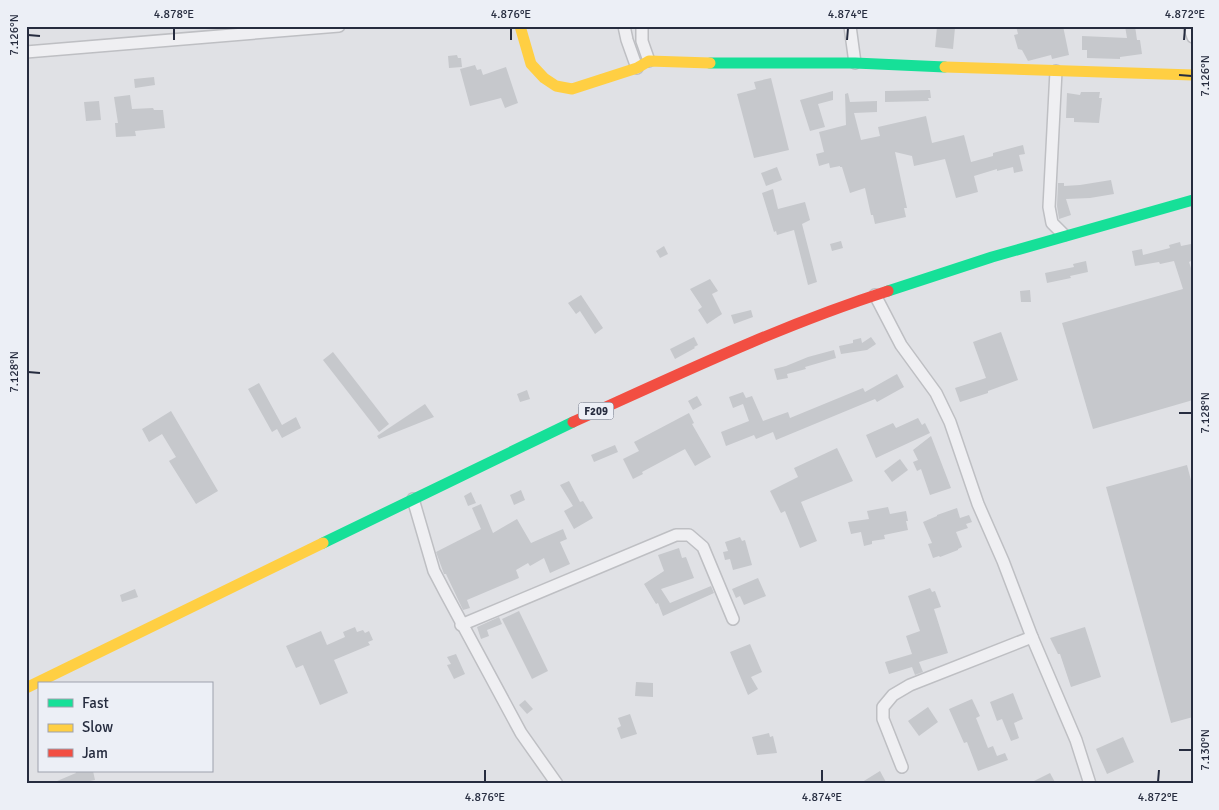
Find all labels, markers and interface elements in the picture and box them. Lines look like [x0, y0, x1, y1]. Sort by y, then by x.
text: 4.878°E [154, 7, 194, 22]
text: 4.876°E [491, 7, 531, 22]
text: 4.874°E [828, 7, 868, 22]
text: 4.872°E [1165, 7, 1205, 22]
text: 7.126°N [7, 14, 22, 56]
text: 7.126°N [1198, 55, 1213, 97]
text: 7.128°N [7, 351, 22, 393]
text: 7.128°N [1198, 392, 1213, 434]
road number: F209 [578, 402, 614, 420]
legend [38, 682, 212, 772]
text: Fast [82, 694, 109, 712]
text: Slow [82, 718, 113, 736]
text: 7.130°N [1198, 729, 1213, 771]
text: Jam [82, 744, 108, 762]
text: 4.876°E [465, 790, 505, 805]
text: 4.874°E [802, 790, 842, 805]
text: 4.872°E [1138, 790, 1178, 805]

